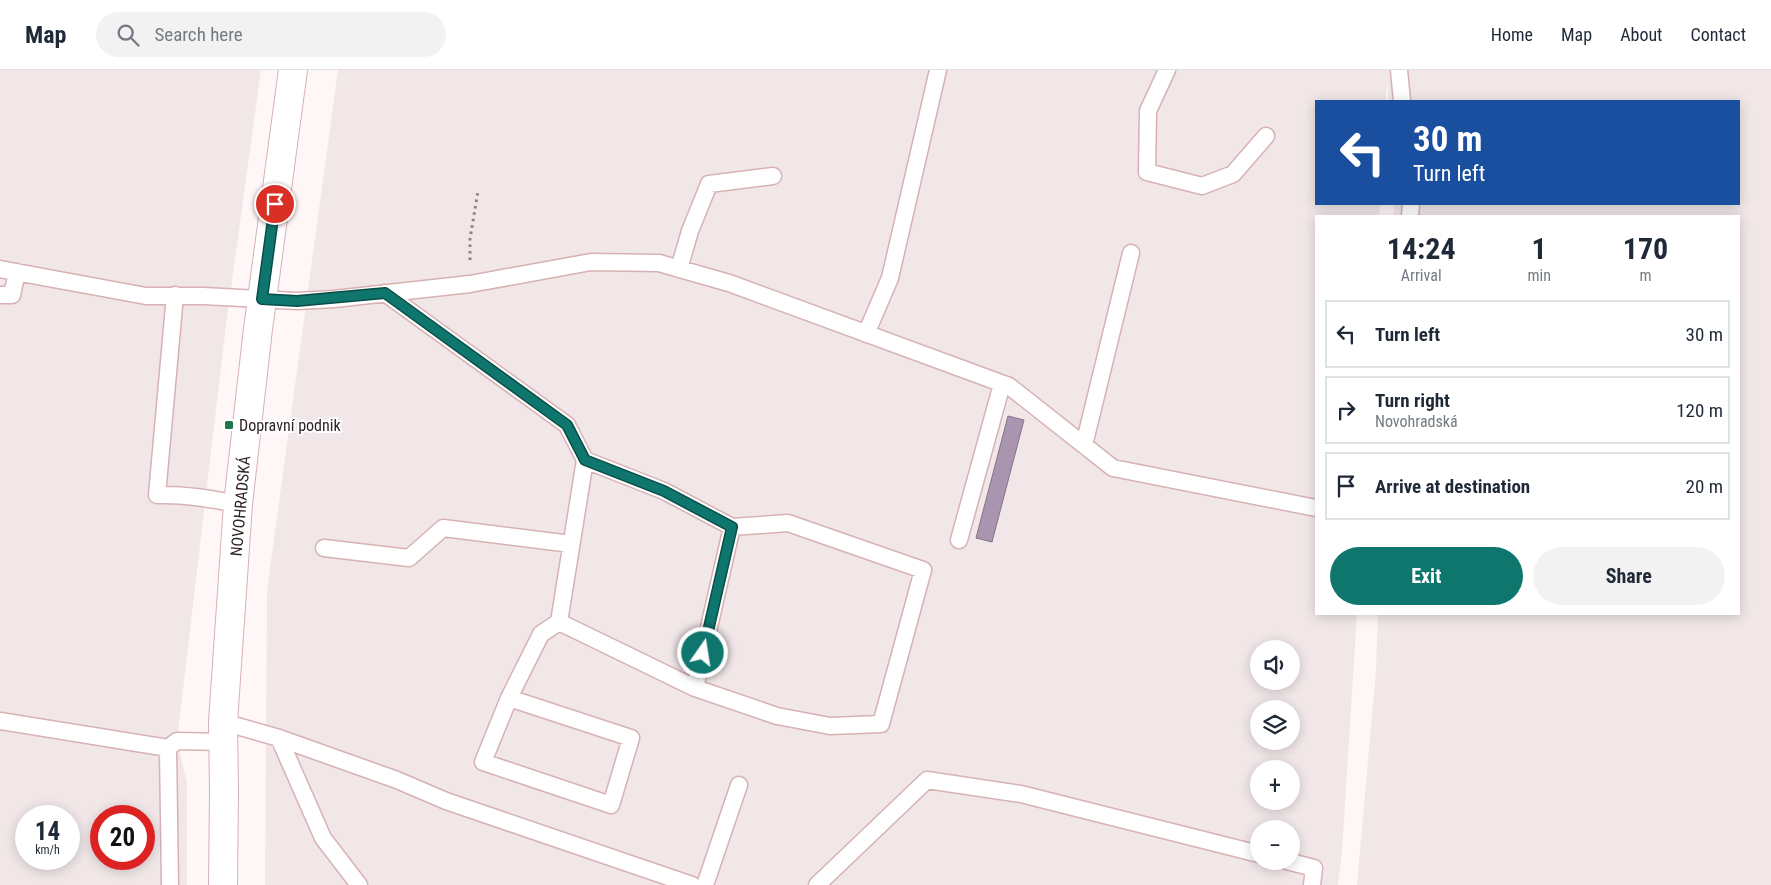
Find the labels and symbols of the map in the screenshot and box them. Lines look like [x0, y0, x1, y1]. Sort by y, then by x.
pin [254, 183, 296, 225]
place label: Dopravní podnik [239, 416, 341, 435]
marker: Dopravní podnik [223, 419, 235, 431]
street label: NOVOHRADSKÁ [227, 455, 254, 557]
position arrow [676, 626, 728, 678]
speed limit sign: 20 [90, 805, 155, 870]

